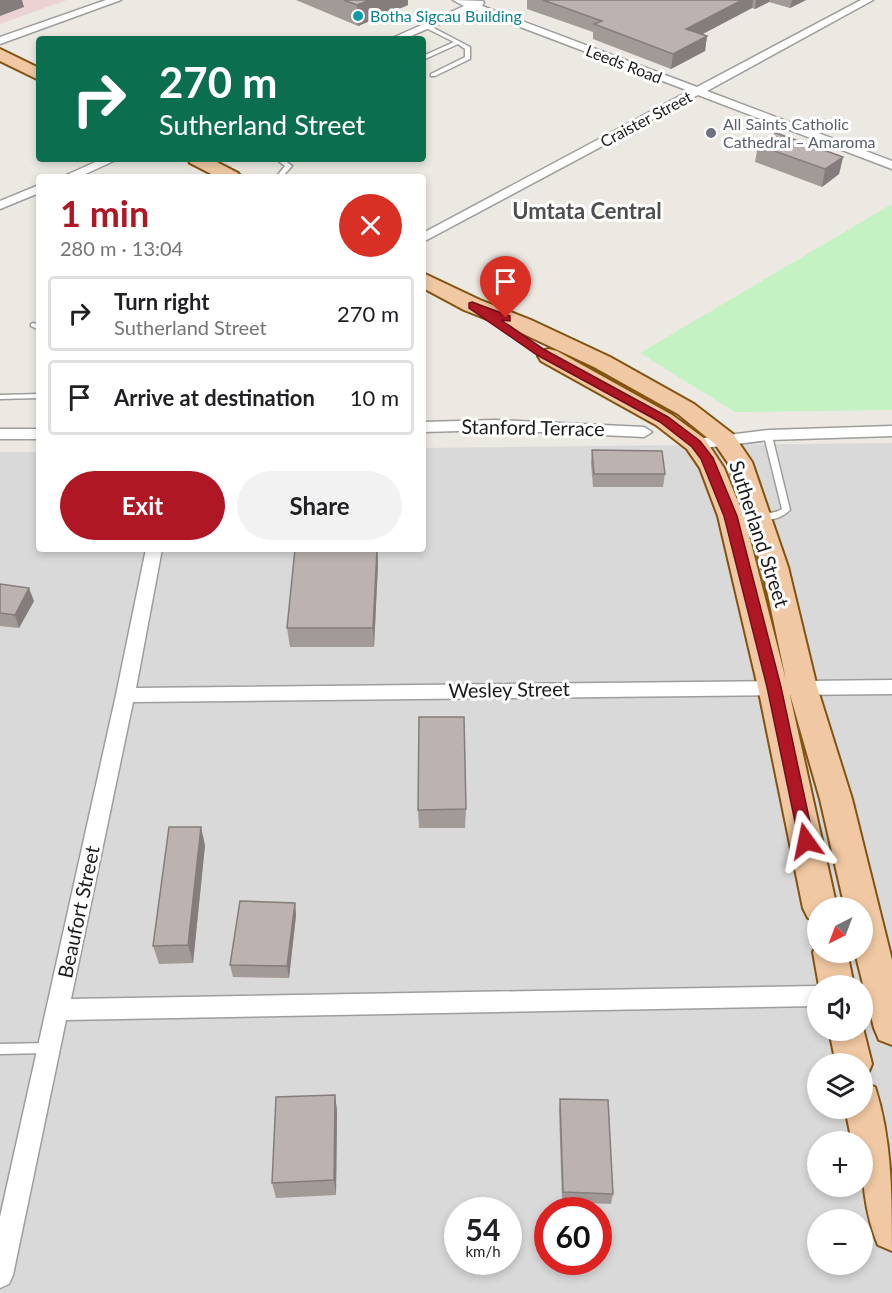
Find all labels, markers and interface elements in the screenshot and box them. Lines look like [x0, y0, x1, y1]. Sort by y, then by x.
place label: Botha Sigcau Building [370, 6, 522, 25]
marker: Botha Sigcau Building [351, 9, 365, 23]
street label: Leeds Road [583, 40, 665, 87]
text: 270 m [159, 57, 277, 107]
icon: right [60, 60, 138, 138]
street label: Craister Street [597, 86, 695, 151]
text: Sutherland Street [159, 108, 365, 141]
place label: All Saints Catholic Cathedral – Amaroma [723, 114, 876, 151]
marker: All Saints Catholic Cathedral – Amaroma [704, 126, 718, 140]
text: 1 min [60, 191, 149, 235]
button: close [339, 194, 402, 257]
district label: Umtata Central [512, 197, 662, 224]
text: 280 m · 13:04 [60, 236, 183, 260]
pin [480, 256, 531, 318]
icon: arrive [489, 265, 522, 298]
text: Turn right [114, 288, 209, 315]
icon: right [63, 297, 96, 330]
text: 270 m [337, 300, 399, 327]
text: Sutherland Street [114, 315, 267, 339]
icon: arrive [63, 381, 96, 414]
text: Arrive at destination [114, 384, 315, 411]
text: 10 m [350, 384, 399, 411]
street label: Stanford Terrace [461, 414, 605, 440]
street label: Sutherland Street [725, 457, 795, 610]
button: Exit [60, 471, 225, 540]
button: Share [237, 471, 402, 540]
street label: Wesley Street [448, 676, 570, 702]
position arrow [774, 809, 838, 873]
street label: Beaufort Street [52, 843, 104, 980]
north arrow [807, 897, 873, 963]
map controls [807, 897, 873, 1275]
button: sound [807, 975, 873, 1041]
button: layers [807, 1053, 873, 1119]
button: + [807, 1131, 873, 1197]
speed limit sign: 60 [534, 1197, 612, 1275]
button: − [807, 1209, 873, 1275]
text: 54 [466, 1211, 500, 1247]
text: km/h [465, 1242, 501, 1260]

